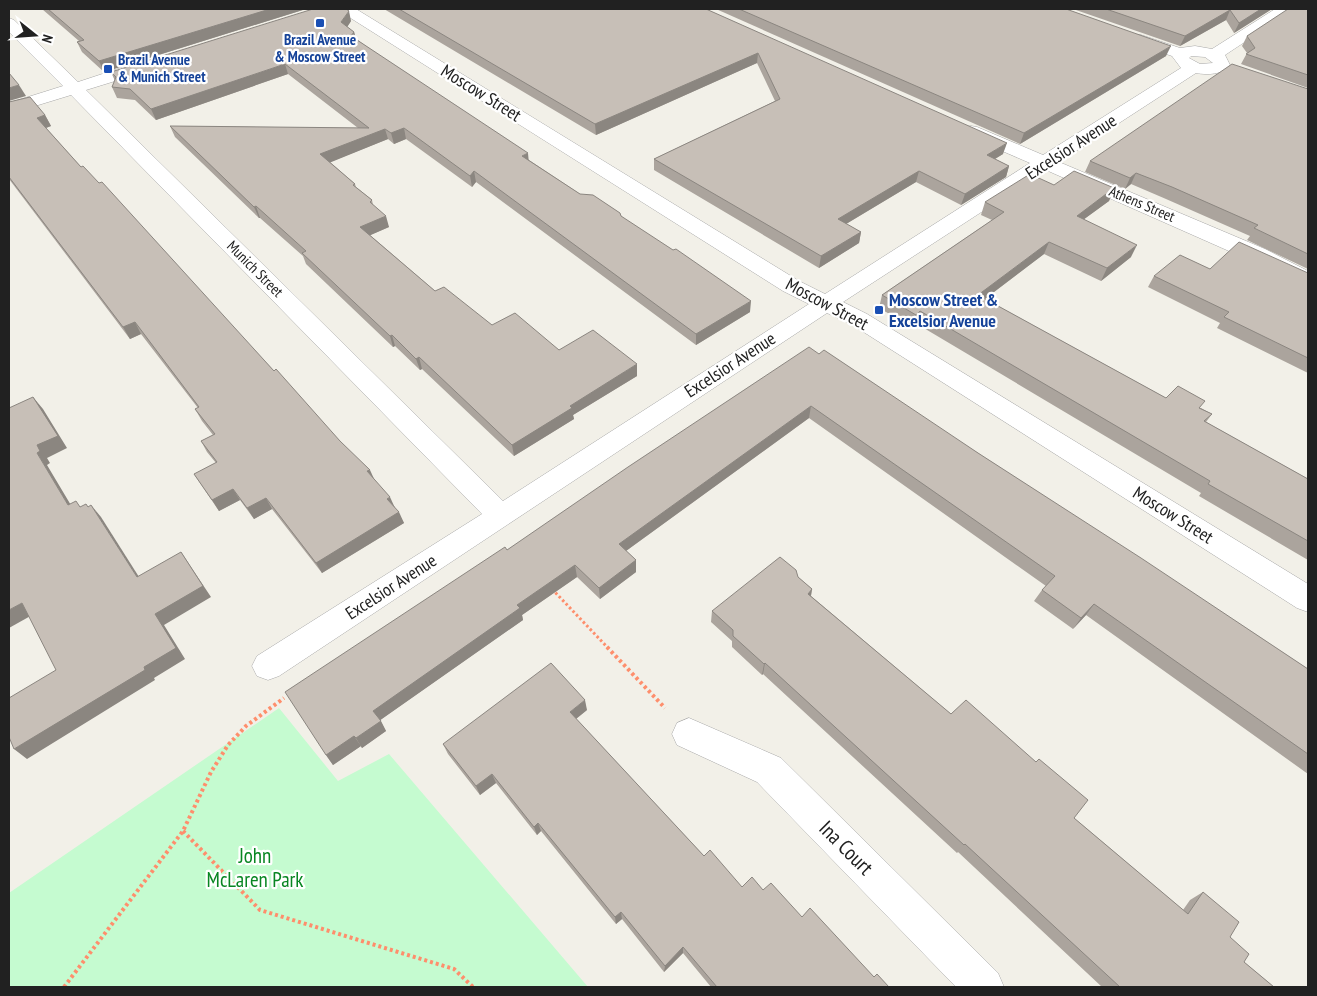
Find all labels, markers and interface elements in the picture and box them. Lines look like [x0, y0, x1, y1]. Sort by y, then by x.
north arrow [10, 10, 60, 60]
marker: Brazil Avenue & Moscow Street [314, 17, 326, 29]
place label: Brazil Avenue & Moscow Street [275, 30, 366, 66]
text: N [38, 33, 57, 45]
place label: Brazil Avenue & Munich Street [118, 50, 206, 86]
street label: Moscow Street [437, 59, 526, 126]
marker: Brazil Avenue & Munich Street [102, 63, 114, 75]
street label: Excelsior Avenue [1021, 109, 1121, 185]
street label: Athens Street [1106, 181, 1178, 226]
street label: Munich Street [223, 236, 288, 301]
street label: Moscow Street [782, 272, 873, 335]
place label: Moscow Street & Excelsior Avenue [889, 288, 998, 332]
marker: Moscow Street & Excelsior Avenue [873, 304, 885, 316]
street label: Excelsior Avenue [680, 327, 780, 403]
street label: Moscow Street [1129, 481, 1218, 548]
street label: Excelsior Avenue [341, 549, 441, 625]
street label: Ina Court [813, 815, 879, 881]
park label: John McLaren Park [207, 842, 303, 893]

